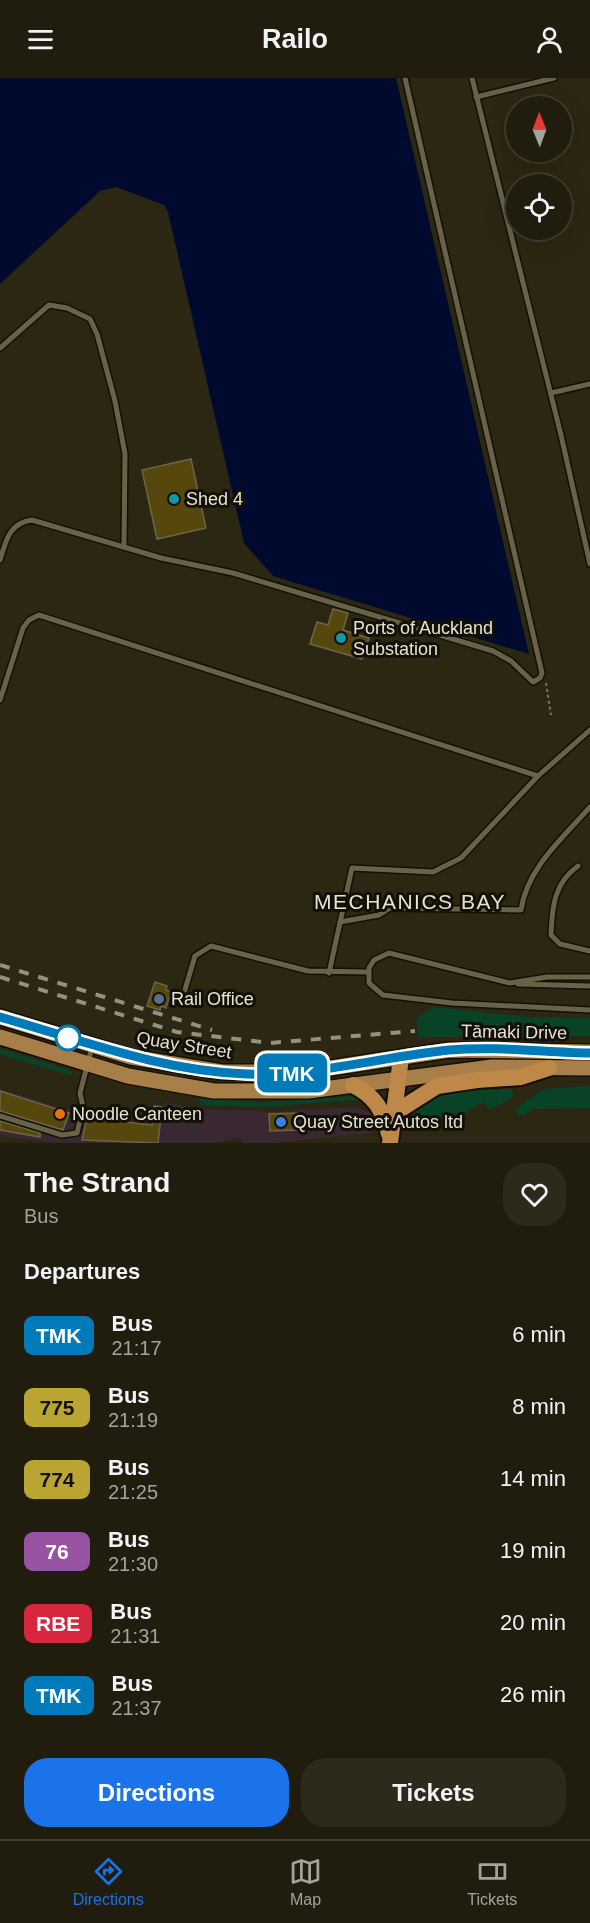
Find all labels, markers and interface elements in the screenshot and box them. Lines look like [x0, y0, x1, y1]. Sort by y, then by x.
icon: menu [24, 23, 57, 56]
icon: person [533, 23, 566, 56]
text: Railo [262, 24, 328, 54]
north arrow [506, 96, 572, 162]
map controls [506, 96, 572, 240]
button: locate [506, 174, 572, 240]
place label: Shed 4 [186, 489, 243, 509]
marker: Shed 4 [167, 492, 181, 506]
place label: Ports of Auckland Substation [353, 618, 493, 659]
marker: Ports of Auckland Substation [334, 631, 348, 645]
district label: MECHANICS BAY [314, 890, 506, 913]
place label: Rail Office [171, 989, 254, 1009]
marker: Rail Office [152, 992, 166, 1006]
street label: Tāmaki Drive [461, 1021, 567, 1043]
unlabelled marker [55, 1025, 81, 1051]
street label: Quay Street [135, 1028, 233, 1062]
line badge: TMK [258, 1054, 326, 1092]
text: TMK [269, 1062, 315, 1085]
place label: Noodle Canteen [72, 1104, 202, 1124]
marker: Noodle Canteen [53, 1107, 67, 1121]
place label: Quay Street Autos ltd [293, 1112, 463, 1132]
marker: Quay Street Autos ltd [274, 1115, 288, 1129]
button: heart [503, 1163, 566, 1226]
text: The Strand [24, 1167, 170, 1198]
text: Bus [24, 1205, 58, 1227]
text: Departures [24, 1259, 140, 1284]
text: Bus [112, 1311, 153, 1336]
text: 6 min [512, 1322, 566, 1347]
text: TMK [36, 1324, 82, 1347]
text: 21:17 [112, 1337, 162, 1359]
text: Bus [108, 1383, 150, 1408]
text: 8 min [512, 1394, 566, 1419]
text: 775 [39, 1396, 75, 1419]
text: 21:19 [108, 1409, 158, 1431]
text: Bus [108, 1455, 150, 1480]
text: 14 min [500, 1466, 566, 1491]
text: 774 [39, 1468, 75, 1491]
text: 21:25 [108, 1481, 158, 1503]
text: Bus [108, 1527, 150, 1552]
text: 19 min [500, 1538, 566, 1563]
text: 76 [45, 1540, 69, 1563]
text: 21:30 [108, 1553, 158, 1575]
text: Bus [110, 1599, 152, 1624]
text: 20 min [500, 1610, 566, 1635]
text: RBE [36, 1612, 80, 1635]
text: 21:31 [110, 1625, 160, 1647]
text: Bus [112, 1671, 153, 1696]
text: 26 min [500, 1682, 566, 1707]
text: TMK [36, 1684, 82, 1707]
text: 21:37 [112, 1697, 162, 1719]
button: Directions [24, 1758, 289, 1827]
button: Tickets [301, 1758, 566, 1827]
tab: Directions [73, 1855, 144, 1909]
tab: Map [289, 1855, 322, 1909]
tab: Tickets [467, 1855, 517, 1909]

